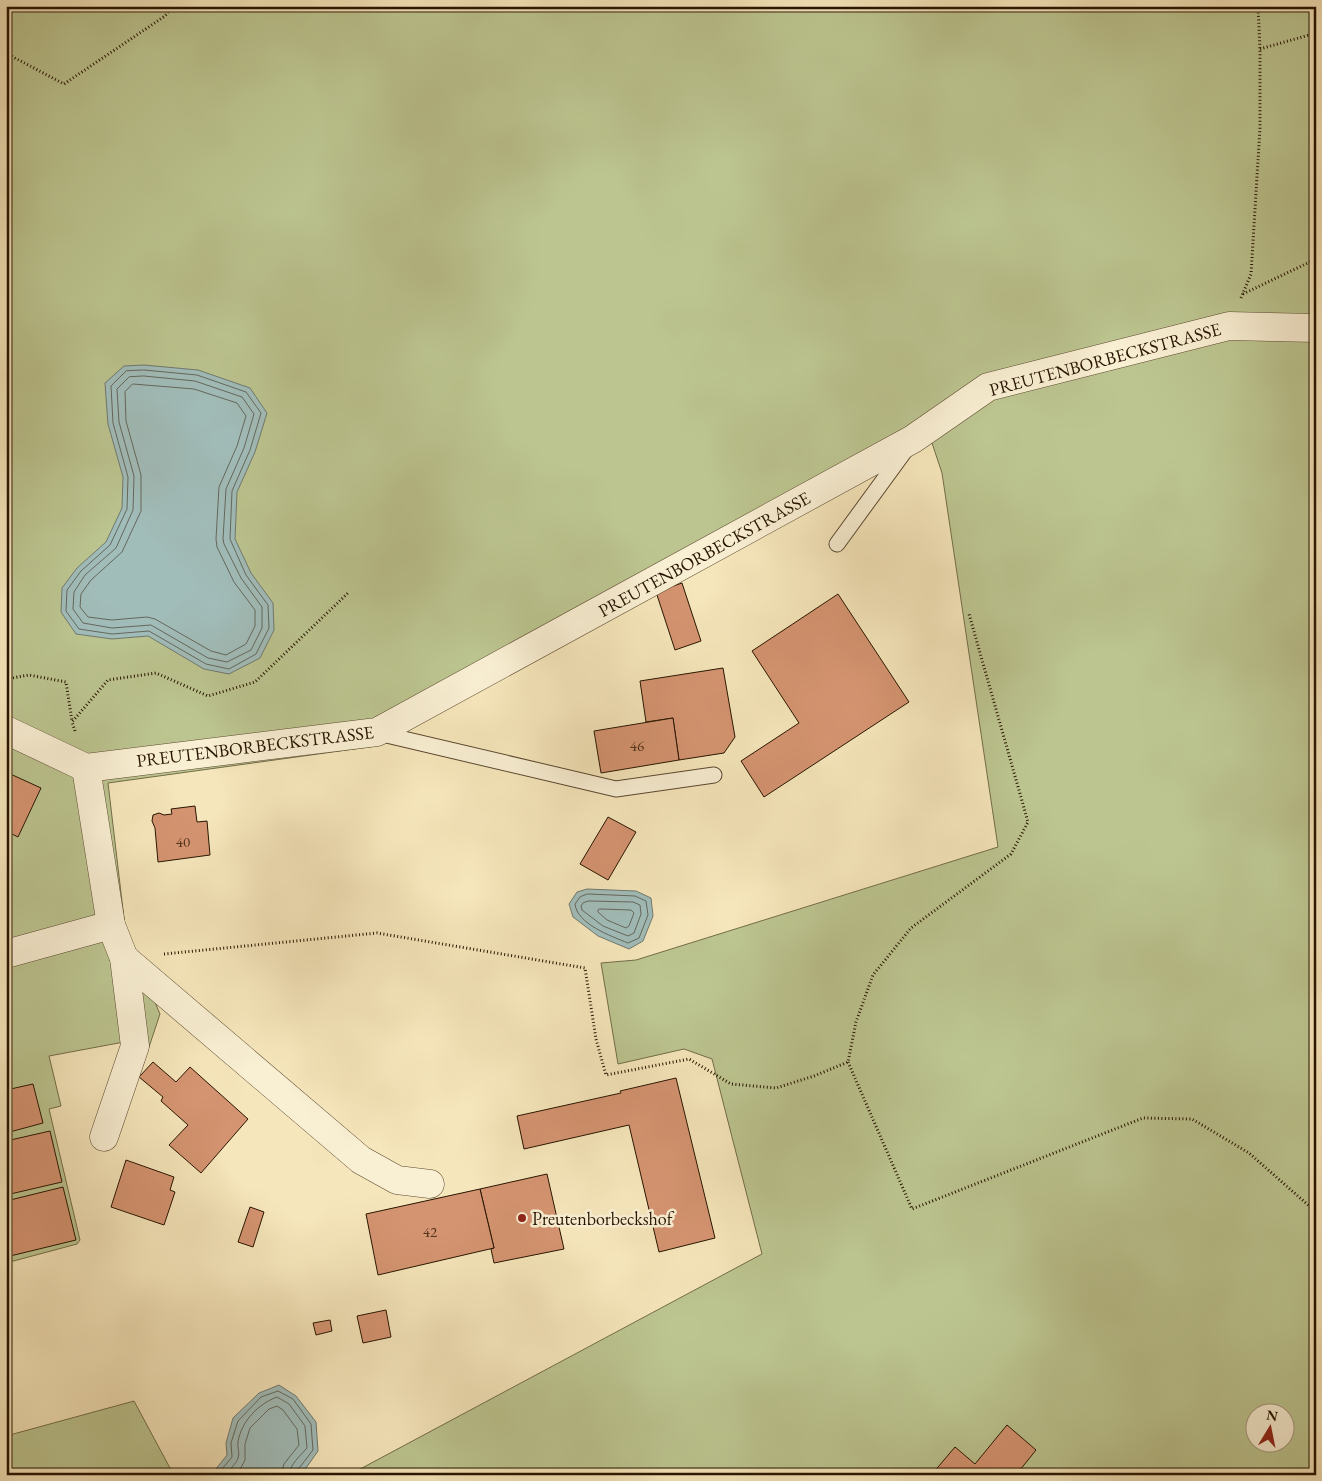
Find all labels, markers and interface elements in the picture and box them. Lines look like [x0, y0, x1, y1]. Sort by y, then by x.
street label: PREUTENBORBECKSTRASSE [987, 317, 1223, 401]
street label: PREUTENBORBECKSTRASSE [594, 486, 814, 622]
street label: PREUTENBORBECKSTRASSE [135, 720, 375, 772]
house number: 46 [630, 736, 644, 755]
house number: 40 [176, 832, 190, 851]
place label: Preutenborbeckshof [532, 1207, 675, 1230]
marker: Preutenborbeckshof [516, 1212, 528, 1224]
house number: 42 [423, 1222, 438, 1241]
north arrow [1244, 1404, 1294, 1454]
text: N [1265, 1405, 1280, 1425]

